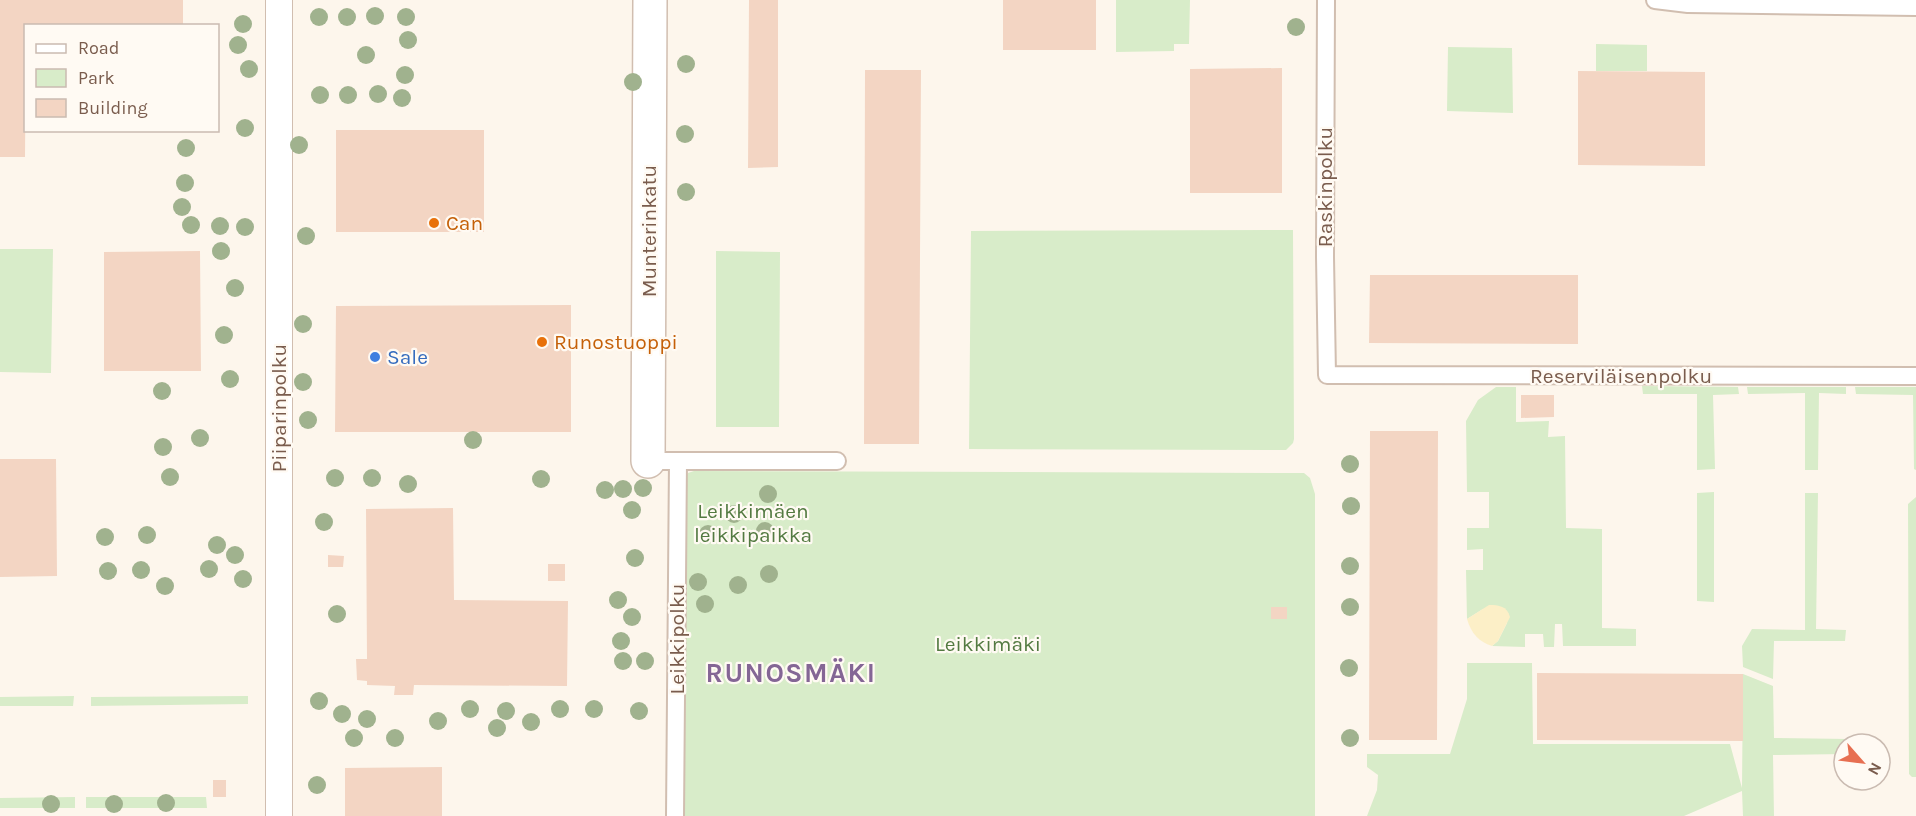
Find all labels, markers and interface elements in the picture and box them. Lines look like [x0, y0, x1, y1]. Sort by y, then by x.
legend [24, 24, 219, 132]
text: Road [78, 37, 119, 59]
text: Park [78, 67, 115, 89]
text: Building [78, 97, 148, 119]
street label: Raskinpolku [1313, 127, 1337, 247]
street label: Munterinkatu [637, 165, 661, 297]
place label: Can [446, 211, 483, 235]
marker: Can [427, 216, 441, 230]
place label: Runostuoppi [554, 330, 678, 354]
marker: Runostuoppi [535, 335, 549, 349]
street label: Piiparinpolku [267, 344, 291, 472]
place label: Sale [387, 345, 428, 369]
marker: Sale [368, 350, 382, 364]
street label: Reserviläisenpolku [1530, 364, 1712, 388]
park label: Leikkimäen leikkipaikka [694, 499, 812, 547]
street label: Leikkipolku [665, 584, 689, 694]
park label: Leikkimäki [935, 632, 1041, 656]
district label: RUNOSMÄKI [706, 657, 876, 689]
north arrow [1832, 732, 1892, 792]
text: N [1864, 759, 1886, 778]

